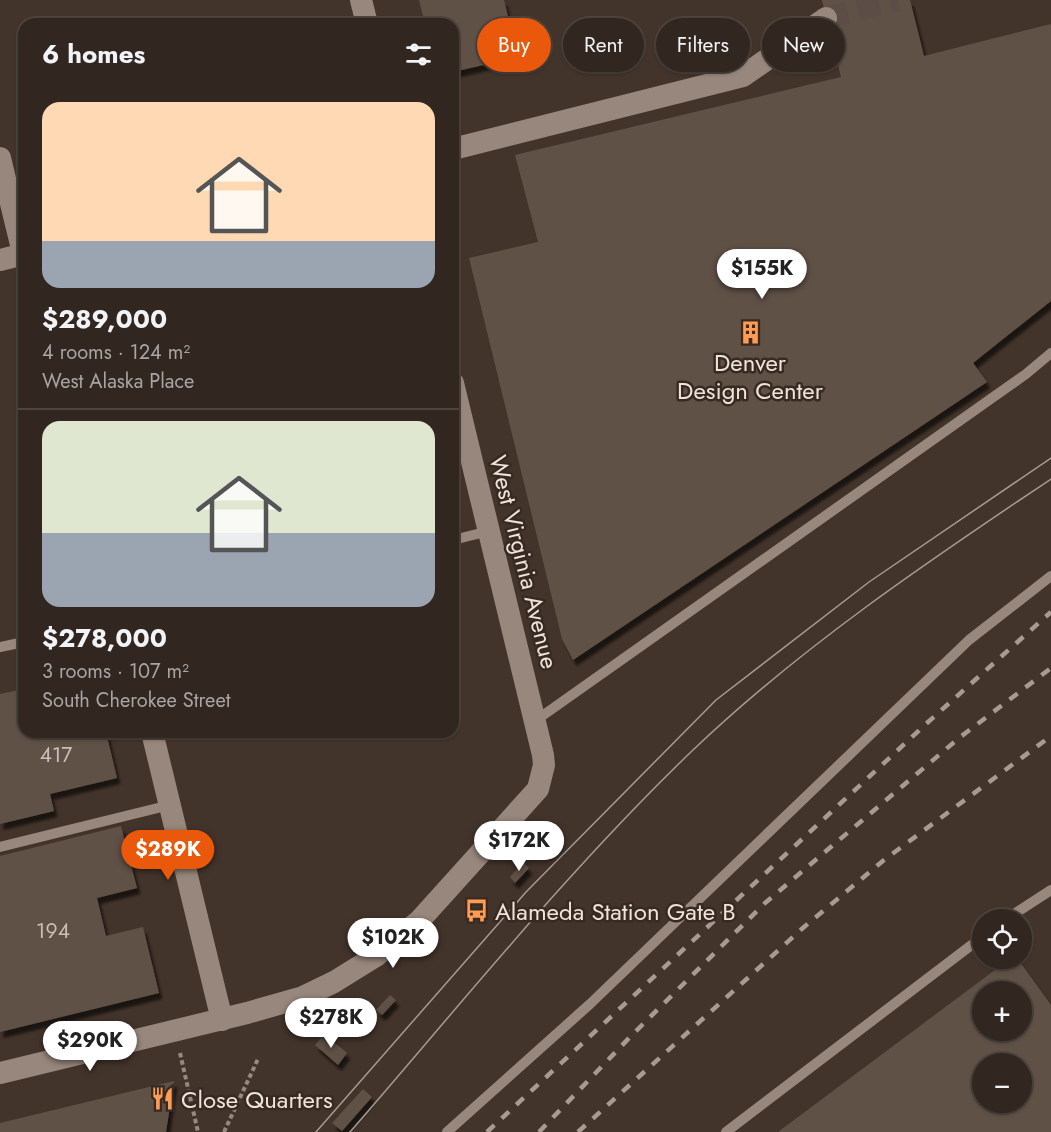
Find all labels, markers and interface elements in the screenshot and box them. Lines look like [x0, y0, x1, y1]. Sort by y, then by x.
chip: Buy [477, 18, 551, 72]
chip: Rent [563, 18, 644, 72]
chip: Filters [656, 18, 750, 72]
chip: New [762, 18, 845, 72]
text: 6 homes [42, 35, 145, 73]
icon: filters [402, 38, 435, 71]
icon: home [185, 141, 293, 249]
pin: $155K [720, 249, 804, 300]
text: $155K [731, 254, 793, 283]
text: $289,000 [42, 300, 167, 338]
building icon: Denver Design Center [737, 319, 763, 345]
text: 4 rooms · 124 m² [42, 338, 190, 367]
place label: Denver Design Center [677, 345, 824, 408]
text: West Alaska Place [42, 367, 194, 396]
street label: West Virginia Avenue [481, 451, 567, 673]
icon: home [185, 460, 293, 568]
text: $278,000 [42, 619, 167, 657]
text: 3 rooms · 107 m² [42, 657, 189, 686]
text: South Cherokee Street [42, 686, 230, 715]
house number: 417 [40, 740, 72, 770]
pin: $172K [477, 821, 561, 872]
text: $172K [488, 826, 550, 855]
pin: $289K [126, 830, 210, 881]
text: $289K [135, 835, 201, 864]
place label: Alameda Station Gate B [495, 894, 736, 929]
bus stop icon: Alameda Station Gate B [464, 898, 490, 924]
map controls [972, 909, 1032, 1113]
button: locate [972, 909, 1032, 969]
house number: 194 [36, 916, 70, 946]
pin: $102K [351, 918, 435, 969]
text: $102K [362, 923, 424, 952]
button: + [972, 981, 1032, 1041]
pin: $278K [289, 998, 373, 1049]
text: $278K [299, 1003, 363, 1032]
pin: $290K [48, 1021, 132, 1072]
text: $290K [57, 1026, 123, 1055]
button: − [972, 1053, 1032, 1113]
place label: Close Quarters [181, 1082, 333, 1117]
restaurant icon: Close Quarters [150, 1086, 176, 1112]

